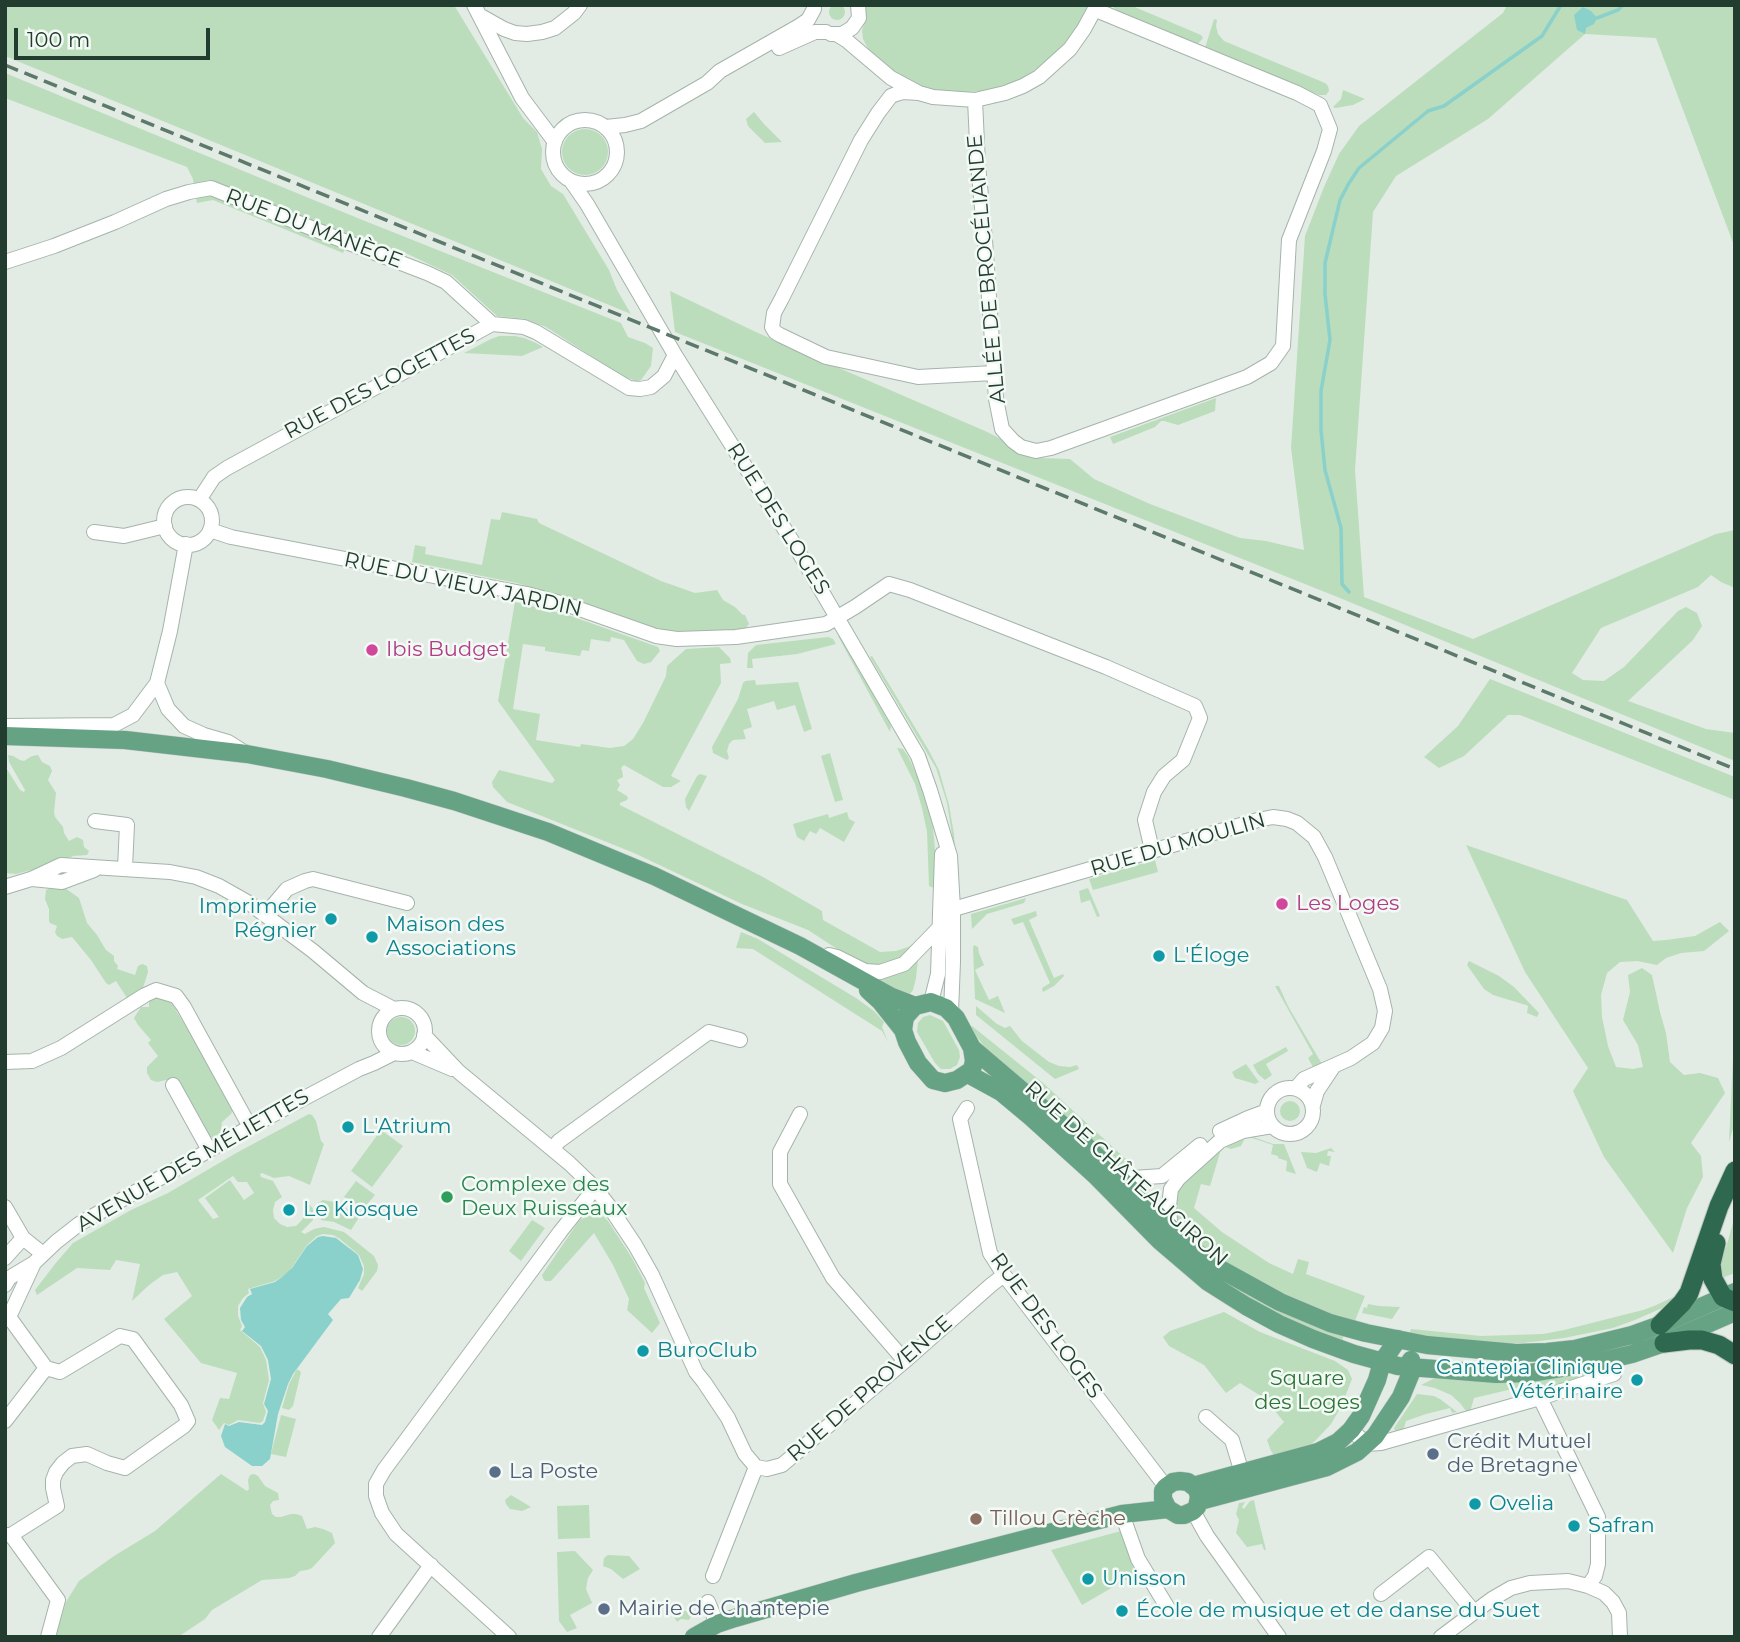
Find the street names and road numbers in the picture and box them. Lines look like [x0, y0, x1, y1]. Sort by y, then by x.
street label: ALLÉE DE BROCÉLIANDE [963, 133, 1011, 405]
street label: RUE DU MANÈGE [222, 184, 406, 274]
street label: RUE DES LOGETTES [280, 323, 480, 445]
street label: RUE DES LOGES [721, 439, 835, 599]
street label: RUE DU VIEUX JARDIN [342, 547, 584, 623]
street label: RUE DU MOULIN [1088, 808, 1268, 882]
street label: RUE DE CHÂTEAUGIRON [1019, 1076, 1233, 1272]
street label: AVENUE DES MÉLIETTES [72, 1084, 314, 1238]
street label: RUE DES LOGES [985, 1248, 1107, 1404]
street label: RUE DE PROVENCE [783, 1311, 957, 1467]

